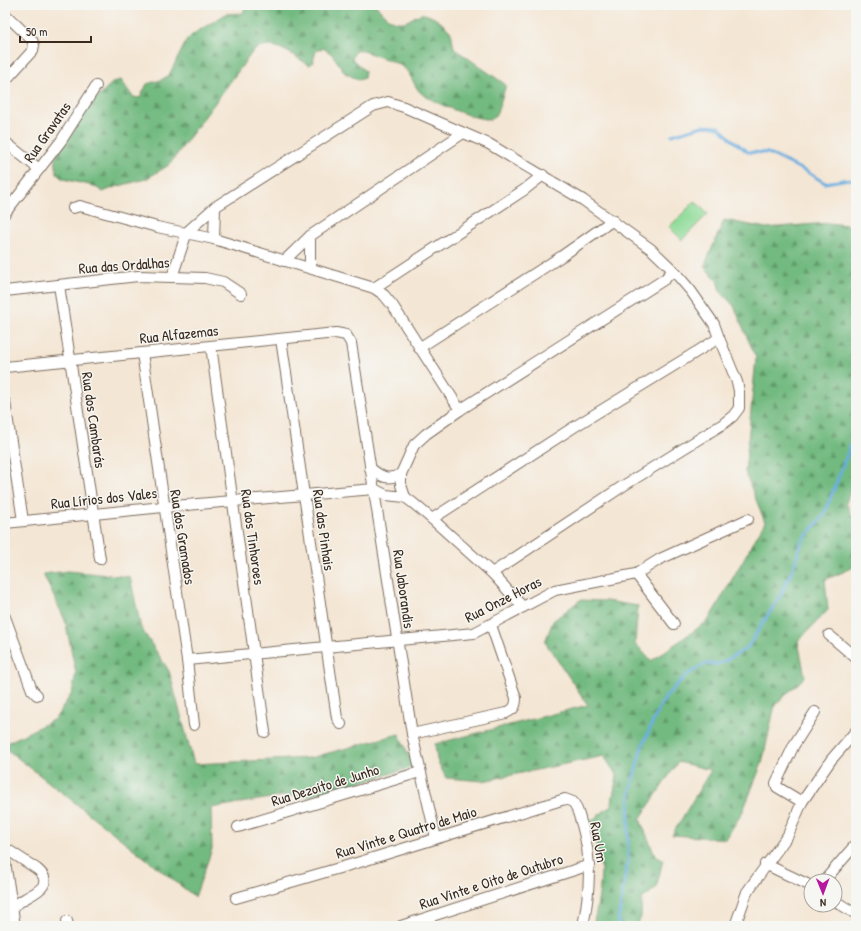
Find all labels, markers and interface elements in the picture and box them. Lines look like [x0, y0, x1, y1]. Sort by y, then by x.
scale bar [20, 18, 91, 44]
text: 50 m [26, 23, 47, 40]
street label: Rua Gravatas [18, 97, 76, 167]
street label: Rua das Ordalhas [78, 251, 170, 279]
street label: Rua Alfazemas [139, 319, 220, 349]
street label: Rua dos Cambarás [77, 370, 111, 470]
street label: Rua Lírios dos Vales [50, 482, 158, 514]
street label: Rua dos Gramados [165, 488, 201, 586]
street label: Rua dos Tinhoroes [236, 488, 270, 586]
street label: Rua das Pinhais [308, 488, 340, 572]
street label: Rua Jaborandis [388, 548, 420, 630]
street label: Rua Onze Horas [461, 571, 545, 627]
street label: Rua Dezoito de Junho [269, 759, 381, 811]
street label: Rua Vinte e Quatro de Maio [333, 801, 479, 863]
street label: Rua Um [585, 820, 613, 864]
street label: Rua Vinte e Oito de Outubro [417, 848, 565, 914]
north arrow [803, 873, 843, 913]
text: N [820, 896, 826, 910]

